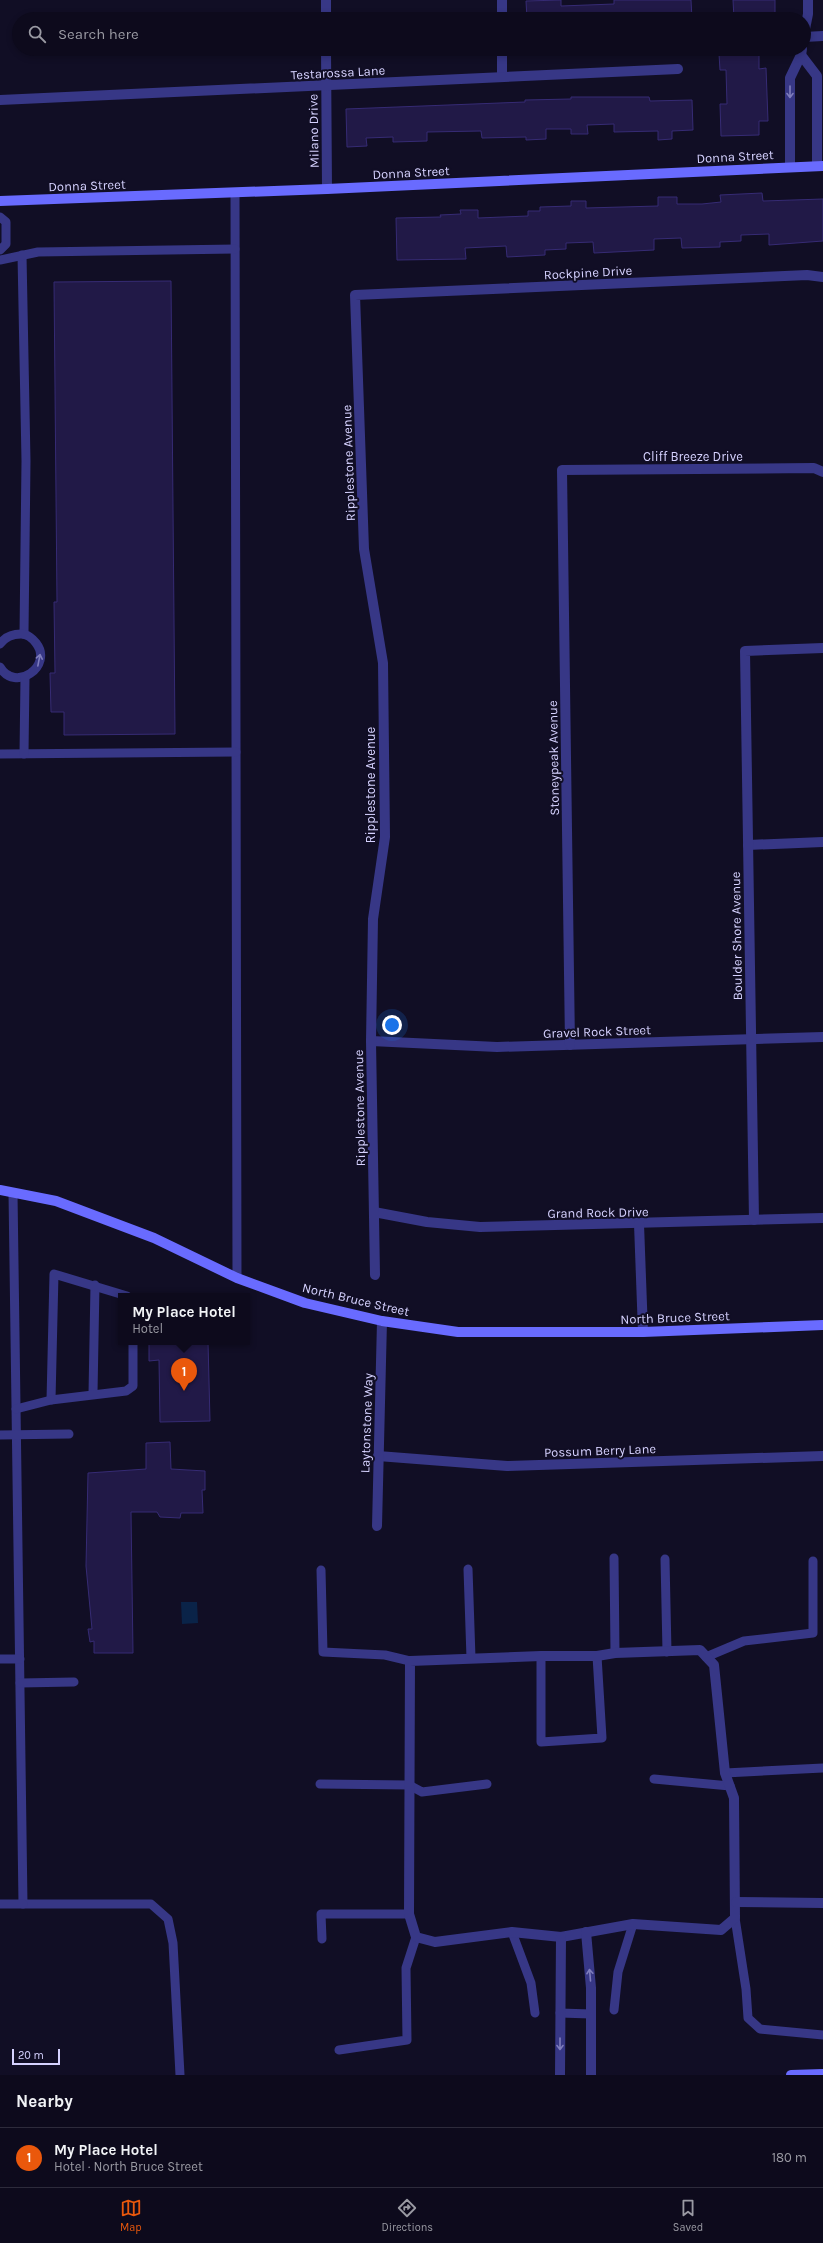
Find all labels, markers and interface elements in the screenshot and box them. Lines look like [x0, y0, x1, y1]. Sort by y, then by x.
search box [12, 12, 811, 56]
icon: search [26, 23, 48, 45]
text: Search here [58, 25, 139, 43]
street label: Testarossa Lane [290, 63, 386, 82]
one-way arrow [786, 85, 794, 98]
street label: Milano Drive [305, 94, 322, 168]
street label: Donna Street [696, 147, 774, 166]
street label: Donna Street [372, 163, 450, 182]
street label: Donna Street [48, 177, 126, 194]
street label: Rockpine Drive [543, 263, 633, 282]
street label: Ripplestone Avenue [339, 404, 358, 521]
street label: Cliff Breeze Drive [643, 449, 743, 464]
one-way arrow [35, 654, 43, 667]
street label: Stoneypeak Avenue [545, 700, 562, 816]
street label: Ripplestone Avenue [363, 726, 378, 843]
street label: Boulder Shore Avenue [728, 871, 745, 1001]
your location [382, 1015, 402, 1035]
street label: Gravel Rock Street [543, 1022, 651, 1041]
street label: Ripplestone Avenue [351, 1049, 368, 1166]
street label: Grand Rock Drive [547, 1204, 649, 1221]
street label: North Bruce Street [301, 1280, 411, 1319]
popup [118, 1293, 250, 1345]
text: My Place Hotel [132, 1303, 236, 1321]
street label: North Bruce Street [620, 1308, 730, 1327]
text: Hotel [132, 1321, 163, 1336]
pin: 1 [171, 1358, 197, 1391]
street label: Laytonstone Way [357, 1373, 376, 1473]
street label: Possum Berry Lane [544, 1441, 657, 1460]
one-way arrow [586, 1969, 593, 1982]
one-way arrow [556, 2037, 564, 2050]
scale bar [12, 2047, 60, 2066]
text: 20 m [18, 2049, 44, 2062]
text: Nearby [16, 2091, 73, 2111]
text: My Place Hotel [54, 2141, 158, 2159]
text: 1 [27, 2150, 31, 2165]
text: 180 m [772, 2150, 807, 2165]
text: Hotel · North Bruce Street [54, 2159, 203, 2174]
tab: Map [120, 2197, 142, 2234]
tab: Directions [381, 2197, 433, 2234]
tab: Saved [673, 2197, 703, 2234]

